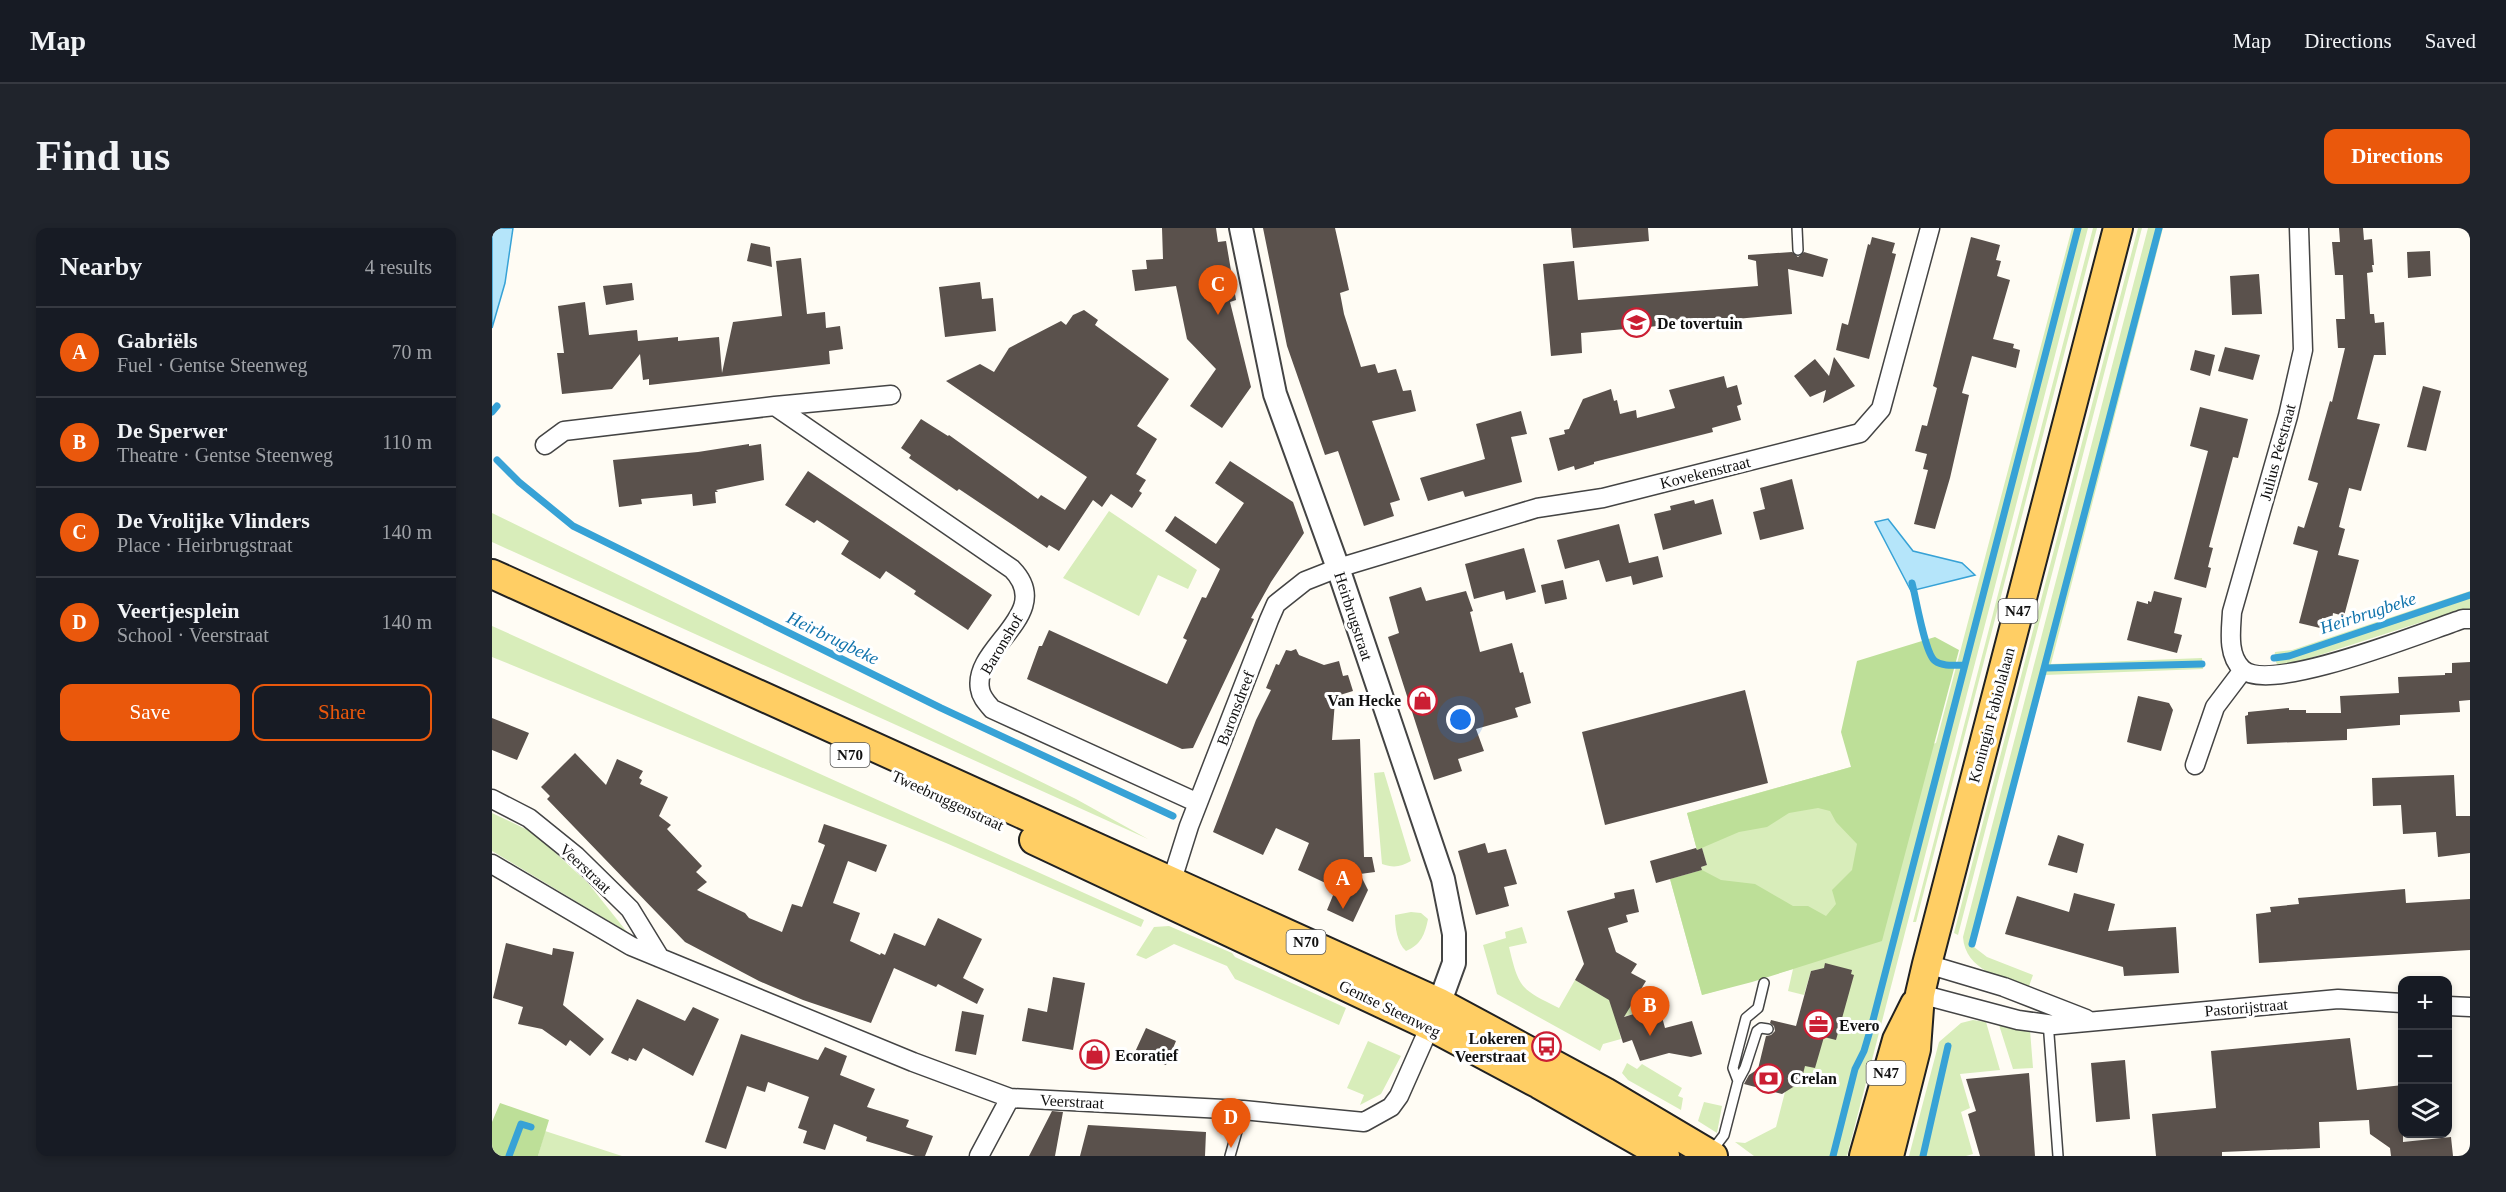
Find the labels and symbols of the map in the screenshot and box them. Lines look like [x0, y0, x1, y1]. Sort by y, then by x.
pin: C [1198, 266, 1238, 315]
school or university icon: De tovertuin [1620, 307, 1652, 339]
place label: De tovertuin [1657, 315, 1743, 332]
street label: Julius Péestraat [2256, 402, 2299, 502]
street label: Kovekenstraat [1658, 453, 1753, 492]
street label: Heirbrugstraat [1330, 570, 1376, 664]
water label: Heirbrugbeke [2316, 588, 2419, 638]
road number: N47 [1998, 599, 2038, 623]
water label: Heirbrugbeke [783, 607, 882, 669]
street label: Baronshof [977, 611, 1026, 677]
street label: Koningin Fabiolalaan [1965, 646, 2019, 785]
street label: Baronsdreef [1214, 668, 1258, 748]
shop icon: Van Hecke [1406, 684, 1438, 716]
place label: Van Hecke [1327, 692, 1401, 709]
your location [1446, 705, 1475, 734]
road number: N70 [830, 743, 870, 767]
street label: Tweebruggenstraat [889, 767, 1007, 835]
street label: Veerstraat [556, 840, 615, 897]
pin: A [1324, 860, 1362, 909]
road number: N70 [1286, 930, 1326, 954]
street label: Gentse Steenweg [1336, 977, 1443, 1041]
pin: B [1630, 986, 1670, 1036]
street label: Pastorijstraat [2204, 995, 2289, 1021]
office icon: Evero [1802, 1009, 1834, 1041]
place label: Evero [1839, 1017, 1880, 1034]
place label: Lokeren Veerstraat [1455, 1030, 1527, 1065]
bus stop icon: Lokeren Veerstraat [1531, 1031, 1563, 1063]
shop icon: Ecoratief [1078, 1039, 1110, 1071]
place label: Ecoratief [1115, 1047, 1179, 1064]
road number: N47 [1866, 1061, 1906, 1085]
bank icon: Crelan [1753, 1062, 1785, 1094]
place label: Crelan [1790, 1070, 1837, 1087]
street label: Veerstraat [1040, 1091, 1105, 1112]
pin: D [1212, 1098, 1250, 1148]

